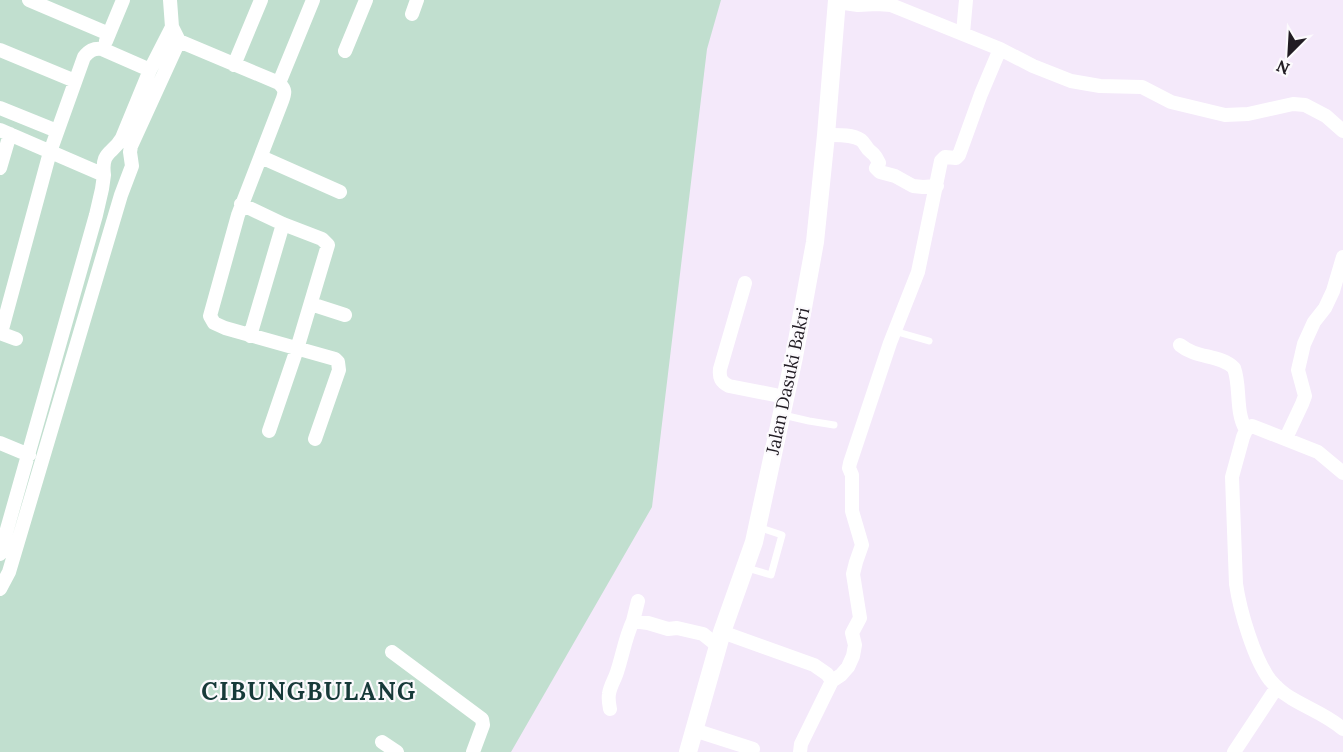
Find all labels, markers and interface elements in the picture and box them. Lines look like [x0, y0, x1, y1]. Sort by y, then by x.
north arrow [1259, 24, 1319, 84]
text: N [1273, 56, 1293, 79]
street label: Jalan Dasuki Bakri [760, 305, 814, 457]
district label: CIBUNGBULANG [201, 676, 417, 707]

